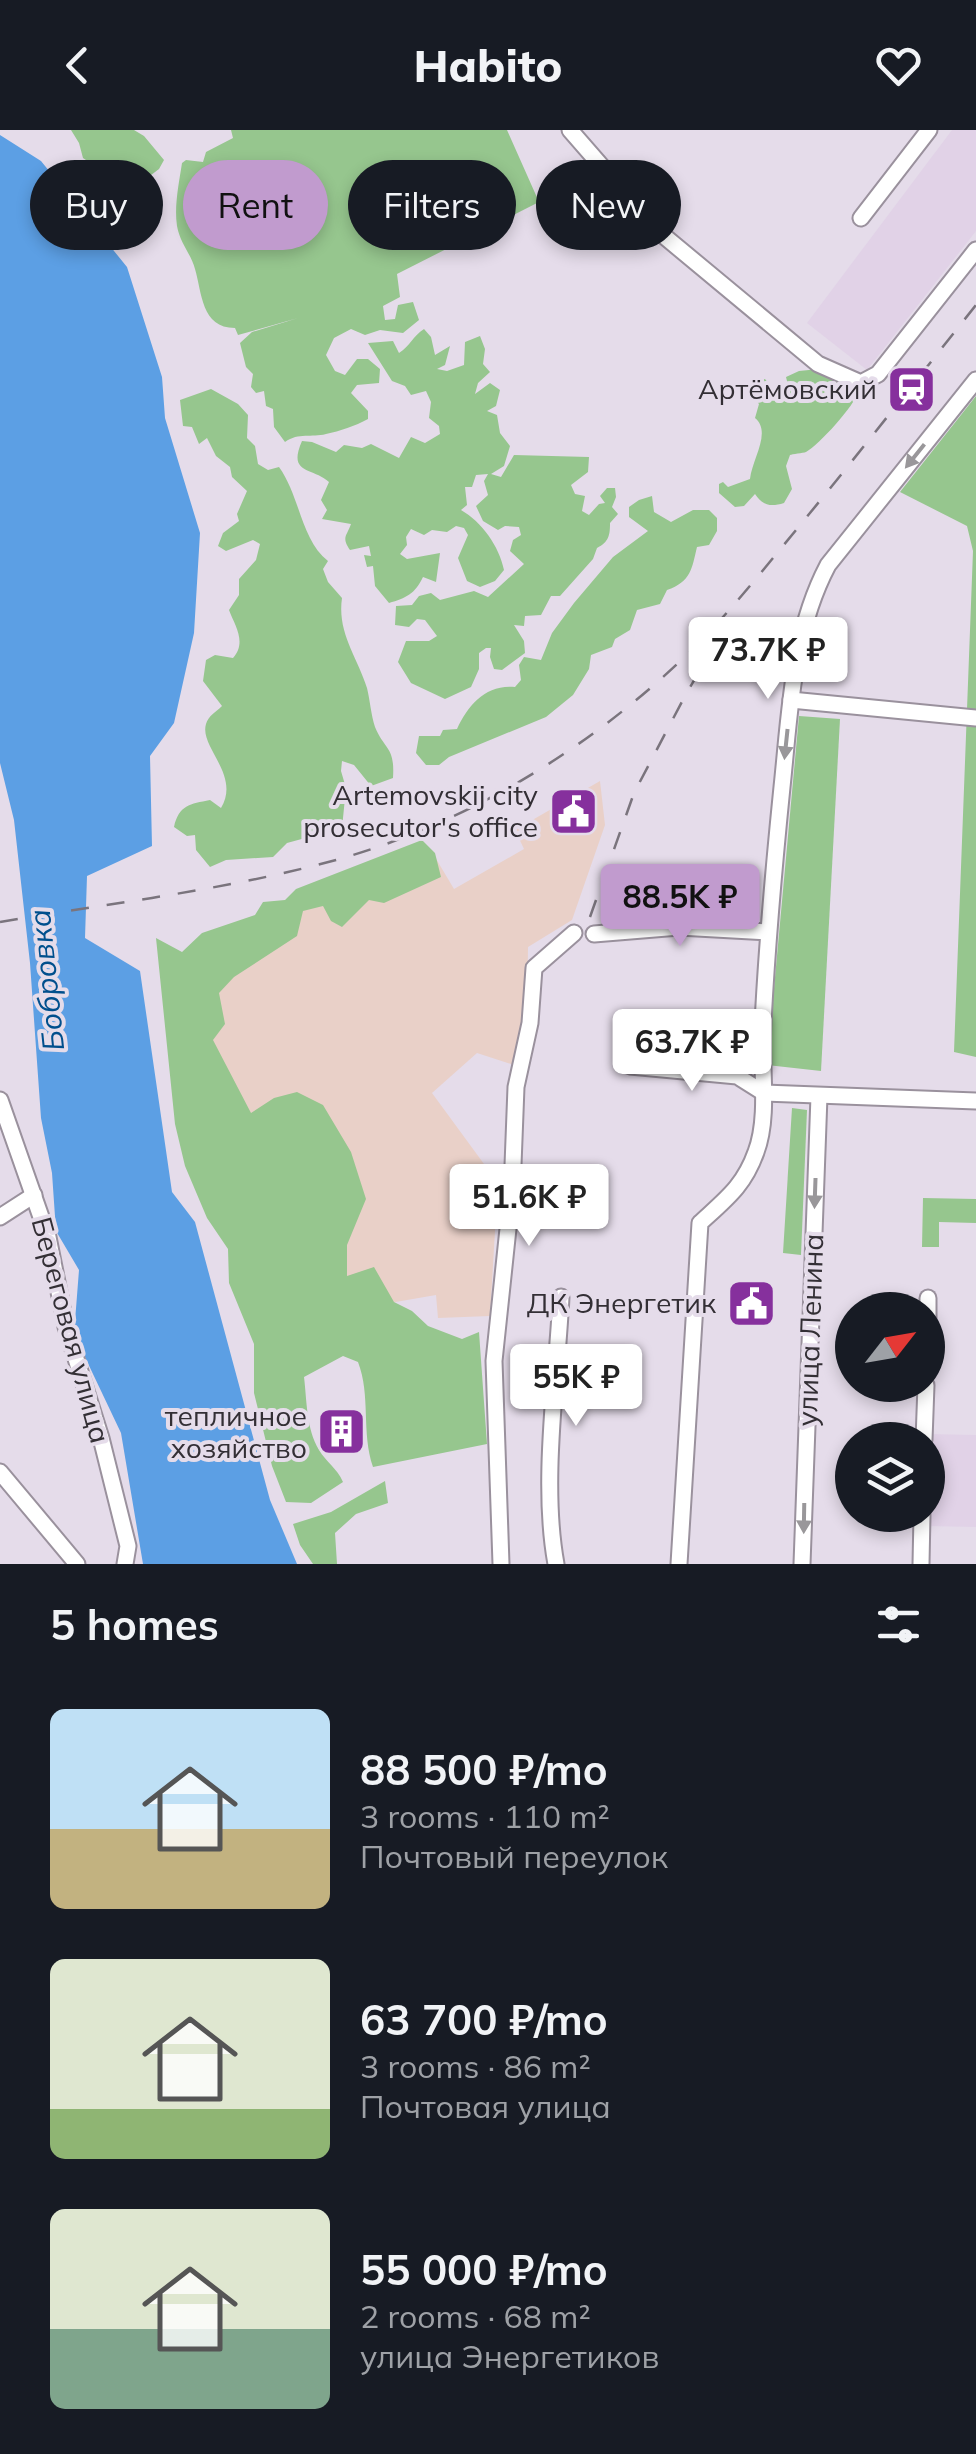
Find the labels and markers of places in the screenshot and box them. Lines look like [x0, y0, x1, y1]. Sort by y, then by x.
station icon: Артёмовский [886, 363, 938, 415]
place label: Артёмовский [698, 371, 877, 406]
pin: 73.7K ₽ [676, 617, 860, 702]
place label: Artemovskij city prosecutor's office [303, 777, 538, 844]
public building icon: Artemovskij city prosecutor's office [547, 785, 599, 837]
pin: 88.5K ₽ [588, 864, 772, 949]
pin: 63.7K ₽ [600, 1009, 784, 1094]
pin: 51.6K ₽ [437, 1164, 621, 1249]
public building icon: ДК Энергетик [725, 1277, 777, 1329]
place label: ДК Энергетик [527, 1285, 717, 1320]
pin: 55K ₽ [506, 1344, 646, 1429]
place label: тепличное хозяйство [165, 1398, 307, 1465]
building icon: тепличное хозяйство [316, 1406, 368, 1458]

